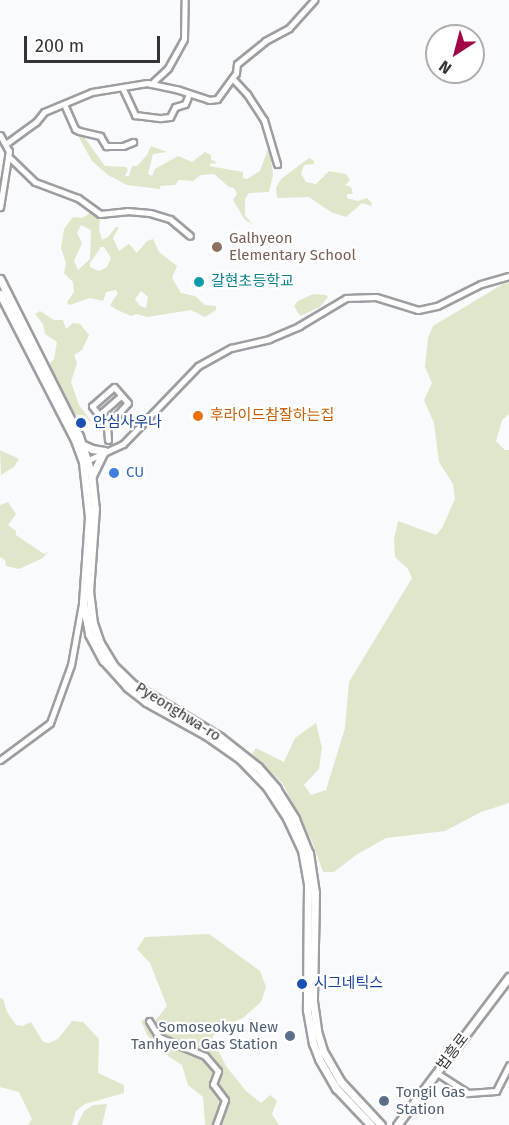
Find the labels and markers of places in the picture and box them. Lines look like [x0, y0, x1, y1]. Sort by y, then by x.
place label: Galhyeon Elementary School [229, 229, 356, 264]
marker: Galhyeon Elementary School [210, 240, 224, 254]
place label: 갈현초등학교 [211, 273, 294, 291]
marker: 갈현초등학교 [192, 275, 206, 289]
place label: 후라이드참잘하는집 [210, 407, 334, 425]
marker: 후라이드참잘하는집 [191, 409, 205, 423]
place label: 안심사우나 [93, 414, 162, 432]
marker: 안심사우나 [74, 416, 88, 430]
place label: CU [126, 464, 144, 482]
marker: CU [107, 466, 121, 480]
place label: 시그네틱스 [314, 975, 383, 993]
marker: 시그네틱스 [295, 977, 309, 991]
place label: Somoseokyu New Tanhyeon Gas Station [131, 1018, 278, 1053]
marker: Somoseokyu New Tanhyeon Gas Station [283, 1029, 297, 1043]
place label: Tongil Gas Station [396, 1083, 465, 1118]
marker: Tongil Gas Station [377, 1094, 391, 1108]

